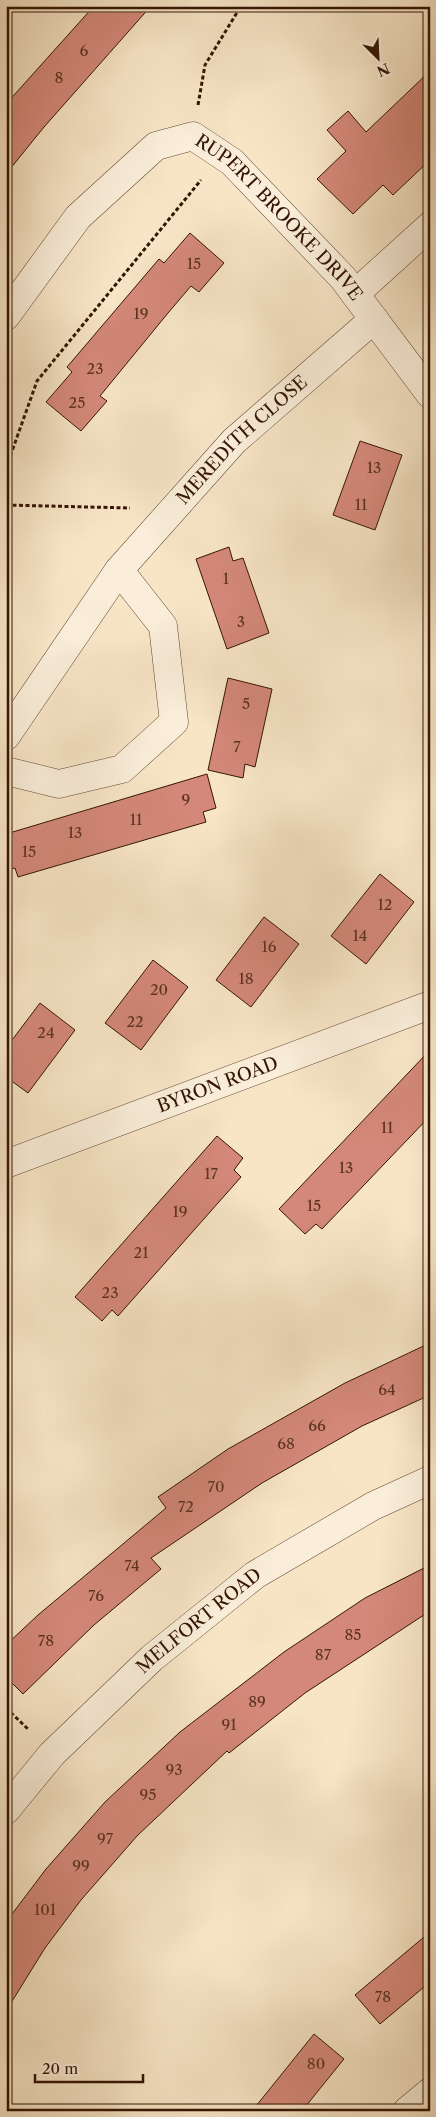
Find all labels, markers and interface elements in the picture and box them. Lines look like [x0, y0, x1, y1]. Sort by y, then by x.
north arrow [354, 32, 404, 82]
house number: 6 [80, 41, 89, 60]
text: N [374, 59, 393, 81]
house number: 8 [55, 68, 64, 87]
street label: RUPERT BROOKE DRIVE [191, 130, 367, 305]
house number: 15 [187, 254, 201, 273]
house number: 19 [133, 304, 149, 323]
house number: 23 [87, 359, 103, 378]
street label: MEREDITH CLOSE [172, 371, 312, 509]
house number: 25 [69, 393, 85, 412]
house number: 13 [367, 458, 381, 477]
house number: 11 [355, 495, 368, 514]
house number: 1 [223, 569, 230, 588]
house number: 3 [237, 612, 245, 631]
house number: 5 [242, 694, 250, 713]
house number: 7 [233, 737, 241, 756]
house number: 9 [182, 790, 190, 809]
house number: 11 [130, 810, 143, 829]
house number: 13 [68, 823, 82, 842]
house number: 15 [22, 842, 36, 861]
house number: 12 [378, 895, 392, 914]
house number: 14 [353, 926, 367, 945]
house number: 16 [261, 937, 277, 956]
house number: 18 [238, 969, 254, 988]
house number: 20 [150, 980, 168, 999]
house number: 22 [126, 1012, 144, 1031]
house number: 24 [37, 1023, 55, 1042]
street label: BYRON ROAD [154, 1052, 281, 1117]
house number: 11 [381, 1118, 394, 1137]
house number: 13 [339, 1158, 353, 1177]
house number: 17 [204, 1164, 218, 1183]
house number: 15 [307, 1196, 321, 1215]
house number: 19 [172, 1202, 188, 1221]
house number: 21 [134, 1243, 149, 1262]
house number: 23 [102, 1283, 118, 1302]
house number: 64 [378, 1380, 396, 1399]
house number: 66 [308, 1416, 326, 1435]
house number: 68 [277, 1434, 295, 1453]
house number: 70 [208, 1477, 224, 1496]
house number: 72 [178, 1497, 194, 1516]
house number: 74 [124, 1556, 140, 1575]
street label: MELFORT ROAD [132, 1563, 266, 1678]
house number: 76 [88, 1586, 104, 1605]
house number: 85 [344, 1625, 362, 1644]
house number: 78 [38, 1631, 54, 1650]
house number: 87 [315, 1645, 332, 1664]
house number: 89 [248, 1692, 266, 1711]
house number: 91 [221, 1715, 237, 1734]
house number: 93 [165, 1760, 183, 1779]
house number: 95 [140, 1785, 156, 1804]
house number: 97 [97, 1829, 114, 1848]
house number: 99 [72, 1856, 90, 1875]
house number: 101 [34, 1900, 57, 1919]
house number: 78 [375, 1987, 391, 2006]
scale bar [35, 2052, 142, 2084]
house number: 80 [307, 2054, 325, 2073]
text: 20 m [42, 2059, 78, 2078]

